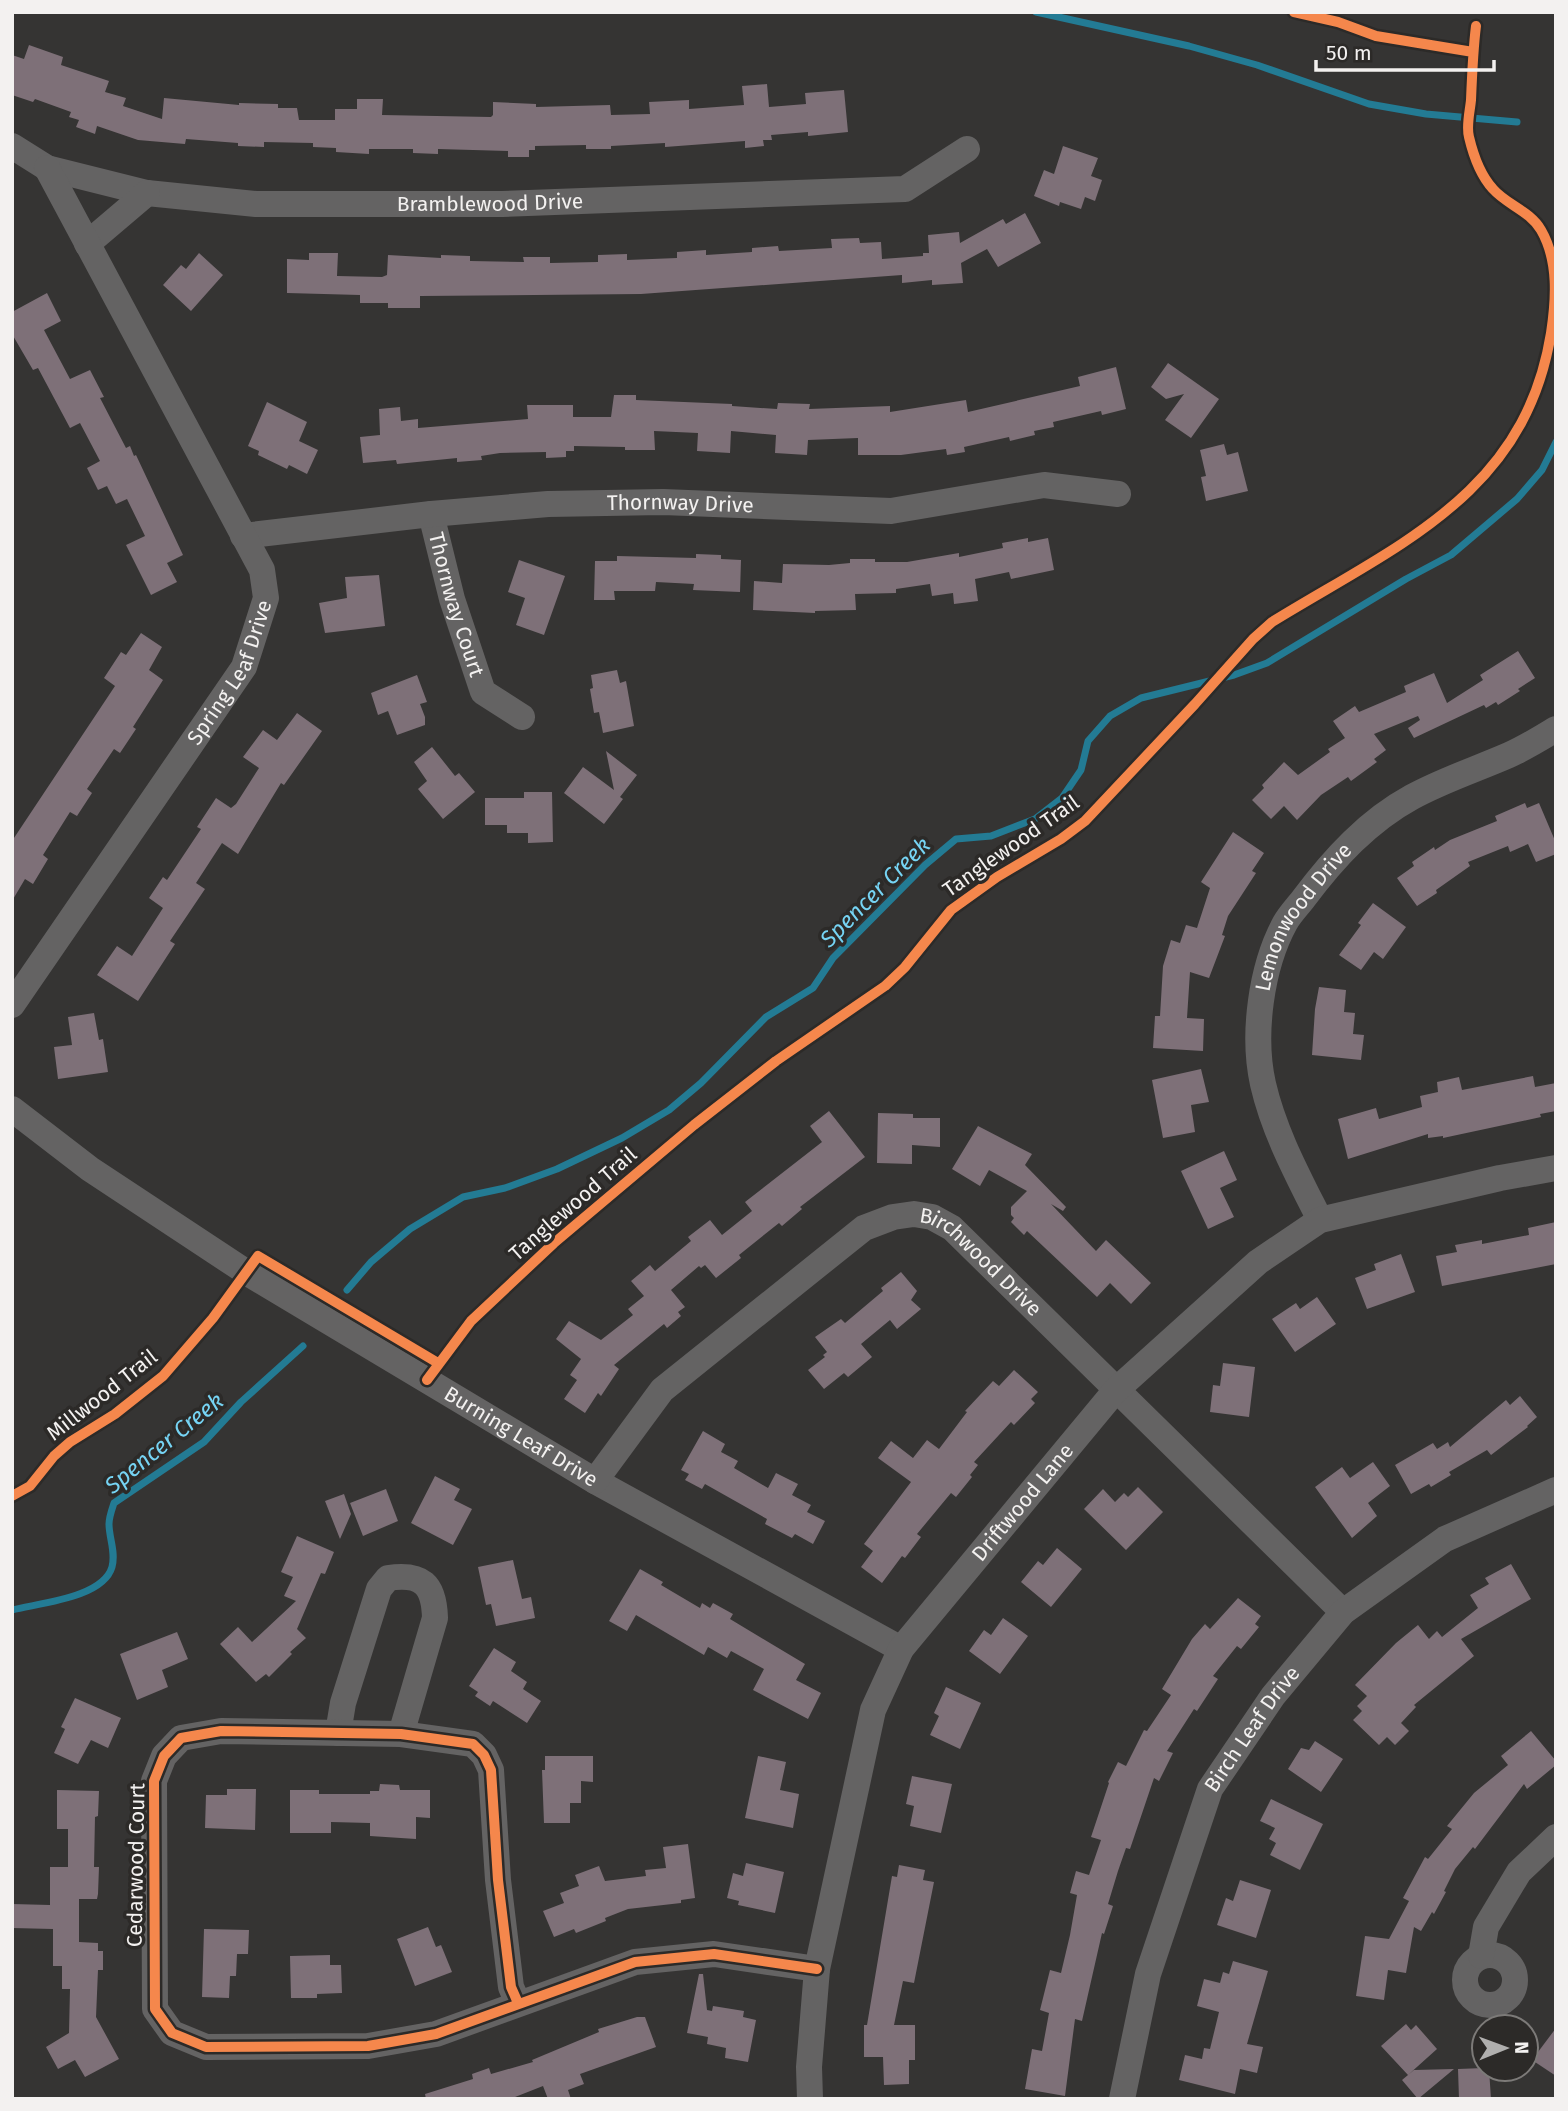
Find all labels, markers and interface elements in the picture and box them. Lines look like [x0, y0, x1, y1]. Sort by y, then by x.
scale bar [1316, 28, 1494, 72]
text: 50 m [1326, 40, 1372, 66]
street label: Bramblewood Drive [397, 188, 584, 217]
street label: Thornway Drive [607, 489, 754, 519]
street label: Thornway Court [423, 530, 490, 680]
street label: Spring Leaf Drive [181, 597, 278, 750]
street label: Tanglewood Trail [938, 789, 1084, 903]
water label: Spencer Creek [813, 831, 936, 954]
street label: Lemonwood Drive [1250, 837, 1357, 993]
street label: Tanglewood Trail [504, 1141, 642, 1267]
street label: Birchwood Drive [918, 1202, 1047, 1322]
street label: Millwood Trail [41, 1344, 163, 1446]
street label: Burning Leaf Drive [439, 1381, 603, 1493]
water label: Spencer Creek [98, 1387, 229, 1500]
street label: Driftwood Lane [966, 1438, 1079, 1567]
street label: Birch Leaf Drive [1199, 1661, 1306, 1797]
street label: Cedarwood Court [122, 1782, 150, 1947]
north arrow [1470, 2013, 1540, 2083]
text: N [1510, 2041, 1533, 2054]

